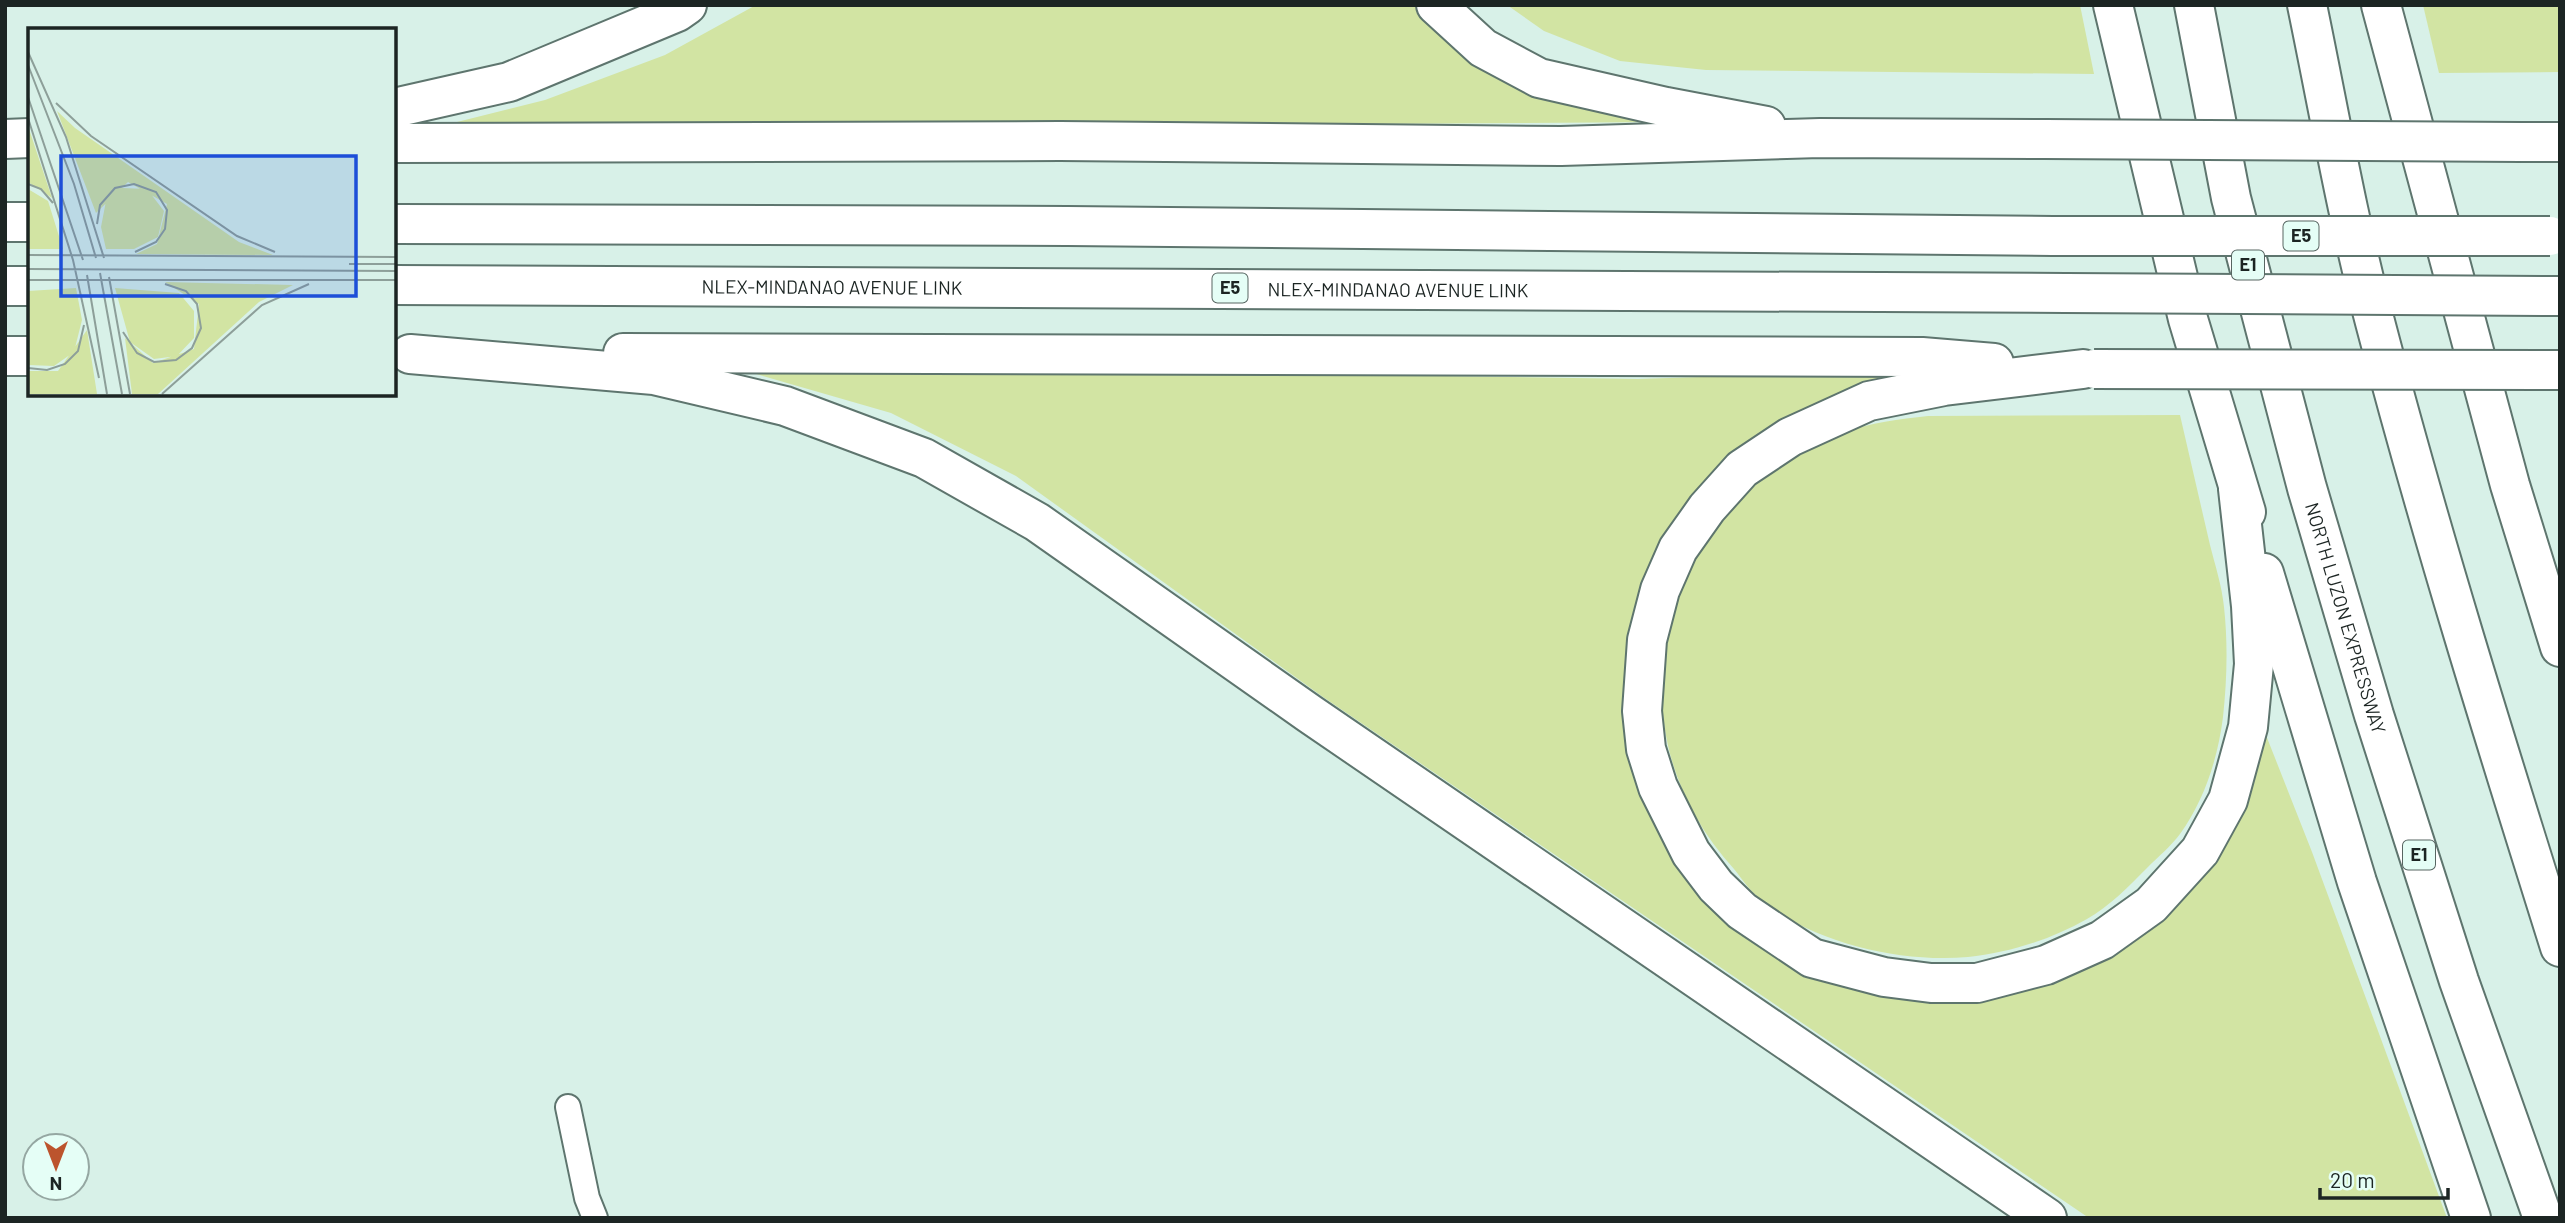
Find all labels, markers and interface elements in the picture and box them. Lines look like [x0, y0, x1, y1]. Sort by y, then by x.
inset map [28, 28, 396, 396]
road number: E5 [2284, 222, 2318, 250]
road number: E1 [2232, 250, 2264, 279]
street label: NLEX-MINDANAO AVENUE LINK [701, 274, 963, 299]
road number: E5 [1212, 274, 1248, 302]
street label: NLEX-MINDANAO AVENUE LINK [1267, 277, 1529, 301]
street label: NORTH LUZON EXPRESSWAY [2301, 500, 2391, 737]
road number: E1 [2403, 840, 2435, 870]
north arrow [21, 1132, 91, 1202]
scale bar [2320, 1156, 2448, 1200]
text: 20 m [2330, 1167, 2375, 1192]
text: N [50, 1173, 62, 1196]

